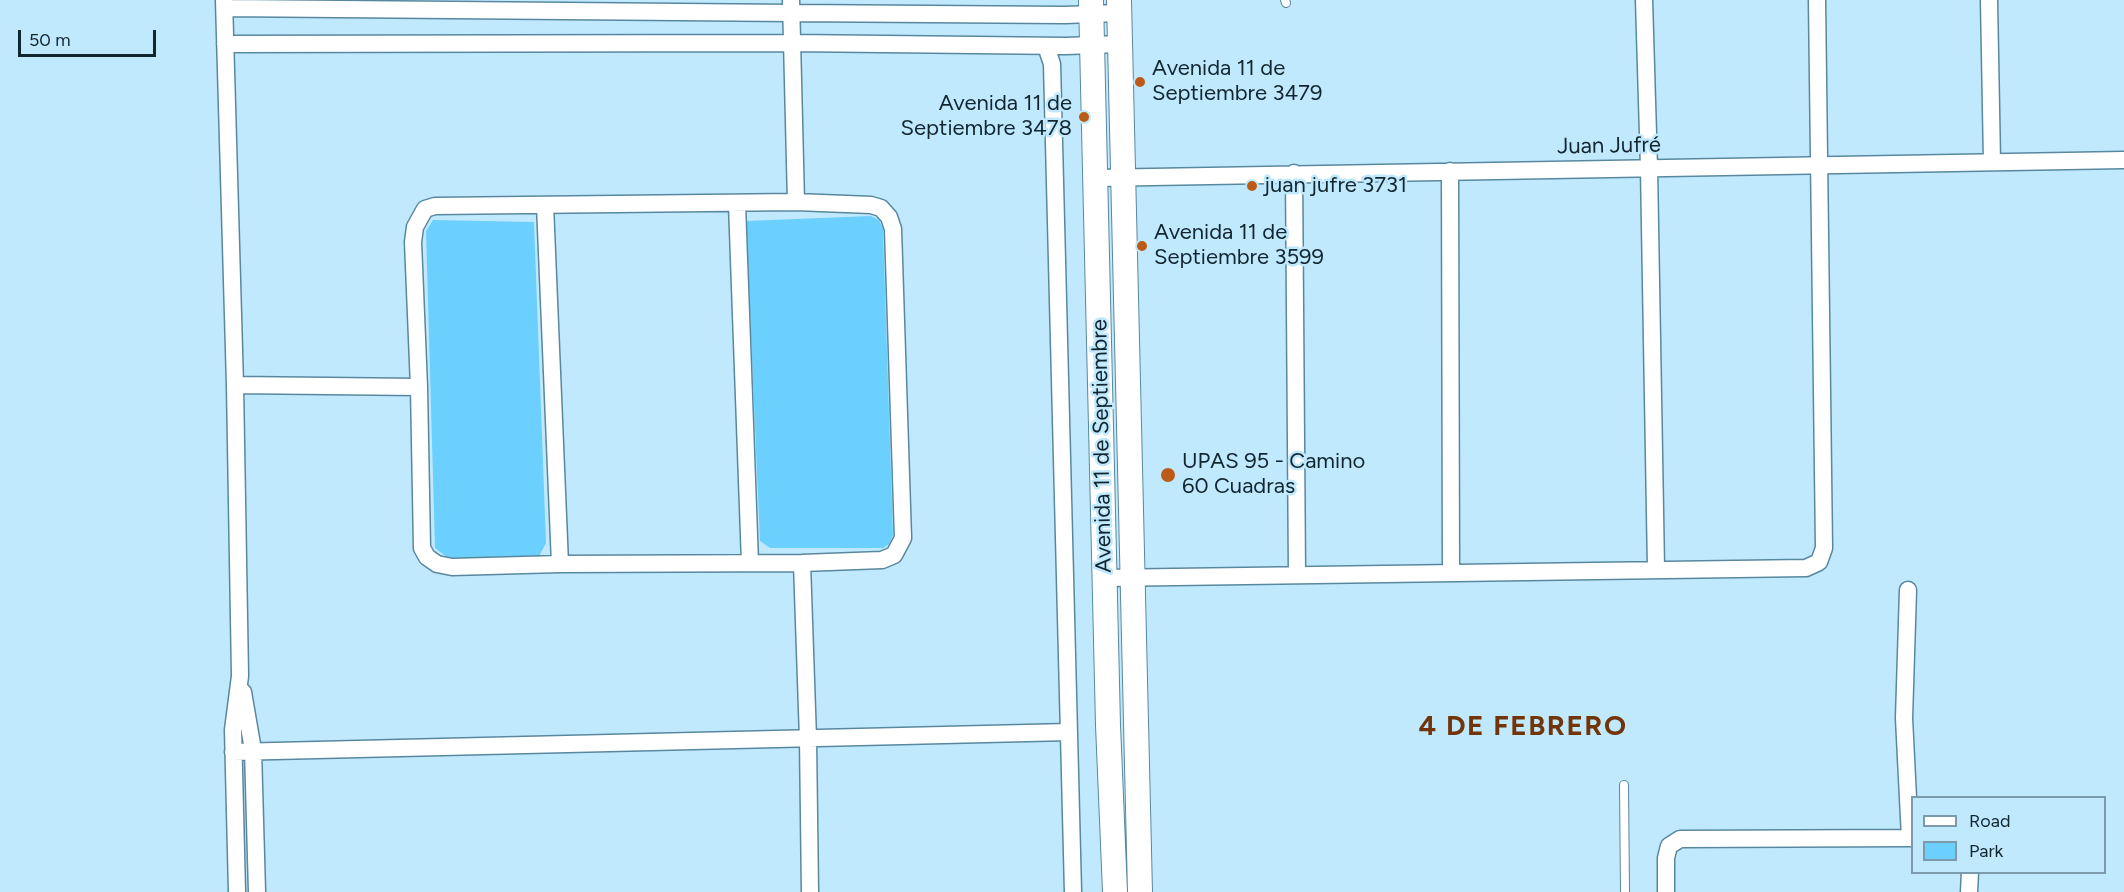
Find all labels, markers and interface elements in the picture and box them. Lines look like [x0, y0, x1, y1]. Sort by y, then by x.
scale bar [21, 18, 159, 56]
text: 50 m [29, 29, 71, 51]
place label: Avenida 11 de Septiembre 3479 [1152, 56, 1322, 107]
marker: Avenida 11 de Septiembre 3479 [1133, 75, 1147, 89]
place label: Avenida 11 de Septiembre 3478 [901, 91, 1072, 142]
marker: Avenida 11 de Septiembre 3478 [1077, 110, 1091, 124]
street label: Juan Jufré [1557, 132, 1661, 160]
place label: juan jufre 3731 [1264, 173, 1407, 199]
marker: juan jufre 3731 [1245, 179, 1259, 193]
place label: Avenida 11 de Septiembre 3599 [1154, 220, 1324, 272]
marker: Avenida 11 de Septiembre 3599 [1135, 239, 1149, 253]
street label: Avenida 11 de Septiembre [1087, 319, 1117, 573]
place label: UPAS 95 - Camino 60 Cuadras [1182, 449, 1365, 500]
marker: UPAS 95 - Camino 60 Cuadras [1159, 466, 1177, 484]
district label: 4 DE FEBRERO [1419, 710, 1627, 744]
legend [1911, 796, 2106, 874]
text: Road [1969, 810, 2010, 832]
text: Park [1969, 840, 2003, 862]

